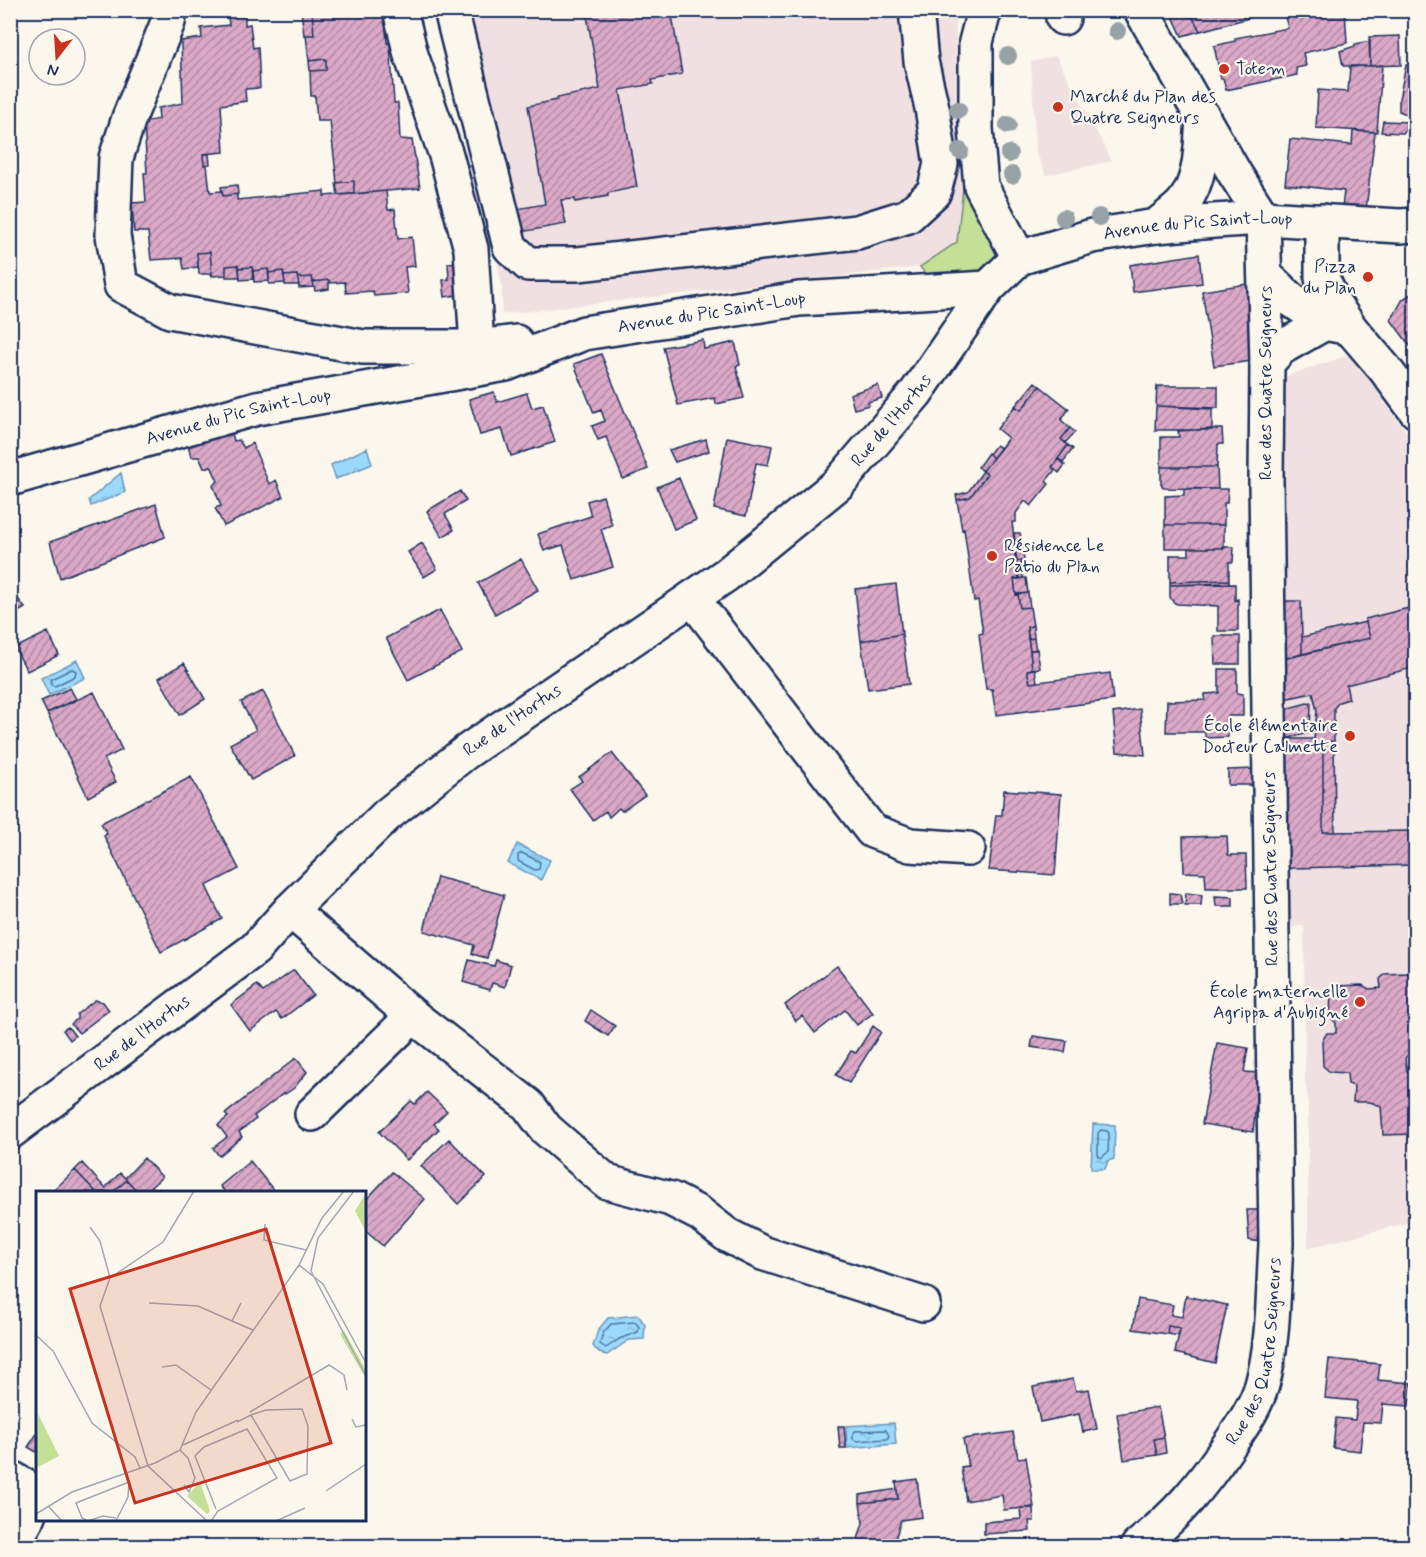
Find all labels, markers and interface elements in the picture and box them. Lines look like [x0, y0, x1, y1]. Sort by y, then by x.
north arrow [27, 27, 87, 87]
place label: Totem [1236, 57, 1285, 81]
text: N [45, 58, 61, 82]
marker: Totem [1217, 62, 1231, 76]
place label: Marché du Plan des Quatre Seigneurs [1070, 85, 1216, 130]
marker: Marché du Plan des Quatre Seigneurs [1051, 100, 1065, 114]
street label: Avenue du Pic Saint-Loup [1102, 206, 1293, 246]
place label: Pizza du Plan [1303, 255, 1356, 300]
marker: Pizza du Plan [1361, 270, 1375, 284]
street label: Rue des Quatre Seigneurs [1254, 286, 1278, 480]
street label: Avenue du Pic Saint-Loup [616, 287, 806, 340]
street label: Rue de l'Hortus [846, 369, 937, 472]
street label: Avenue du Pic Saint-Loup [143, 383, 333, 451]
place label: Résidence Le Patio du Plan [1004, 534, 1105, 579]
marker: Résidence Le Patio du Plan [985, 549, 999, 563]
street label: Rue de l'Hortus [458, 678, 566, 763]
place label: École élémentaire Docteur Calmette [1202, 714, 1338, 759]
marker: École élémentaire Docteur Calmette [1343, 729, 1357, 743]
street label: Rue des Quatre Seigneurs [1257, 771, 1285, 966]
place label: École maternelle Agrippa d'Aubigné [1209, 980, 1348, 1027]
street label: Rue de l'Hortus [89, 989, 195, 1077]
marker: École maternelle Agrippa d'Aubigné [1353, 995, 1367, 1009]
inset map [36, 1191, 366, 1521]
street label: Rue des Quatre Seigneurs [1220, 1257, 1287, 1450]

